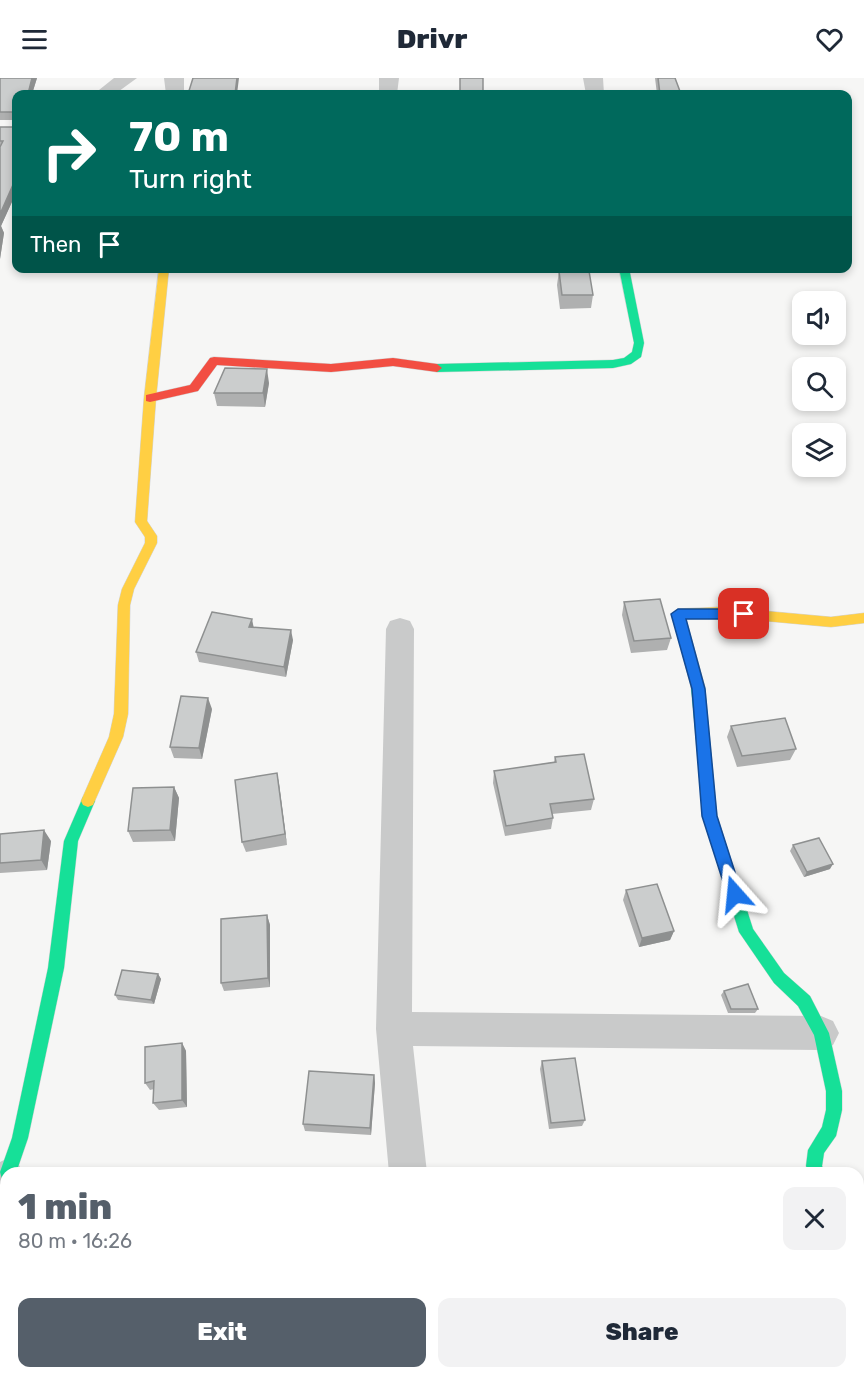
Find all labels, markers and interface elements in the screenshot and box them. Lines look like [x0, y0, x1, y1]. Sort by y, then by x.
icon: menu [18, 23, 51, 56]
text: Drivr [397, 23, 467, 55]
icon: heart [813, 23, 846, 56]
text: 70 m [129, 112, 229, 162]
icon: right [30, 114, 108, 192]
text: Turn right [129, 163, 252, 195]
icon: arrive [93, 228, 126, 261]
text: Then [30, 231, 81, 258]
map controls [792, 291, 846, 477]
button: sound [792, 291, 846, 345]
button: search [792, 357, 846, 411]
button: layers [792, 423, 846, 477]
pin [718, 588, 769, 639]
icon: arrive [727, 597, 760, 630]
position arrow [703, 862, 767, 926]
text: 1 min [18, 1185, 112, 1228]
button: close [783, 1187, 846, 1250]
text: 80 m · 16:26 [18, 1229, 132, 1253]
button: Exit [18, 1298, 426, 1367]
button: Share [438, 1298, 846, 1367]

